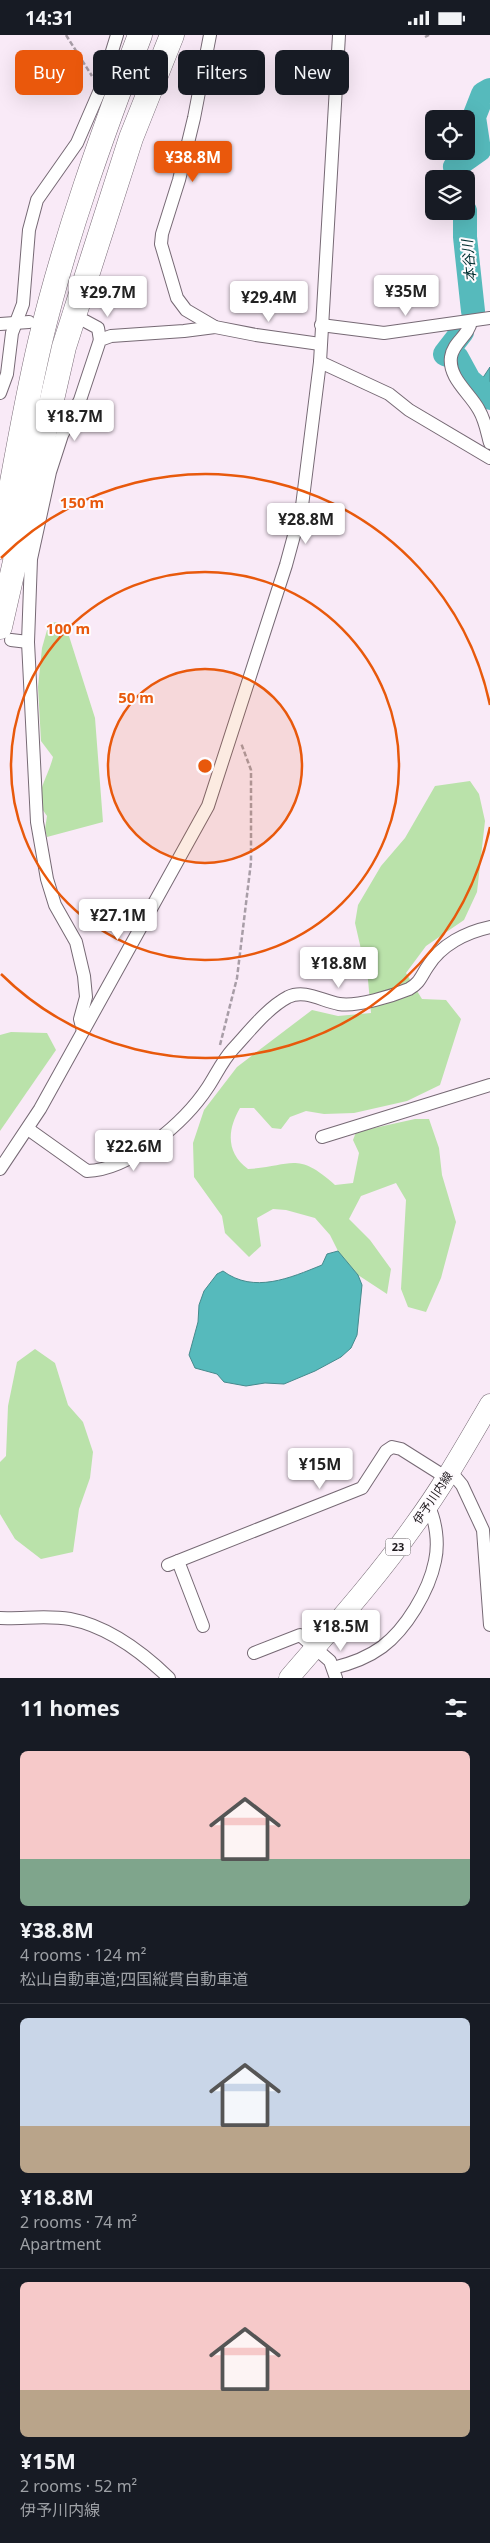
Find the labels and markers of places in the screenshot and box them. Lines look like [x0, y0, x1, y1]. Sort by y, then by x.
pin: ¥38.8M [152, 141, 234, 183]
pin: ¥29.7M [67, 275, 149, 318]
pin: ¥35M [376, 275, 436, 317]
pin: ¥29.4M [228, 281, 310, 323]
pin: ¥18.7M [34, 399, 116, 442]
pin: ¥28.8M [265, 503, 347, 545]
centre of rings [196, 757, 214, 775]
pin: ¥27.1M [77, 899, 159, 941]
pin: ¥18.8M [298, 947, 380, 989]
pin: ¥22.6M [93, 1129, 175, 1172]
pin: ¥15M [290, 1447, 350, 1490]
pin: ¥18.5M [300, 1609, 382, 1652]

